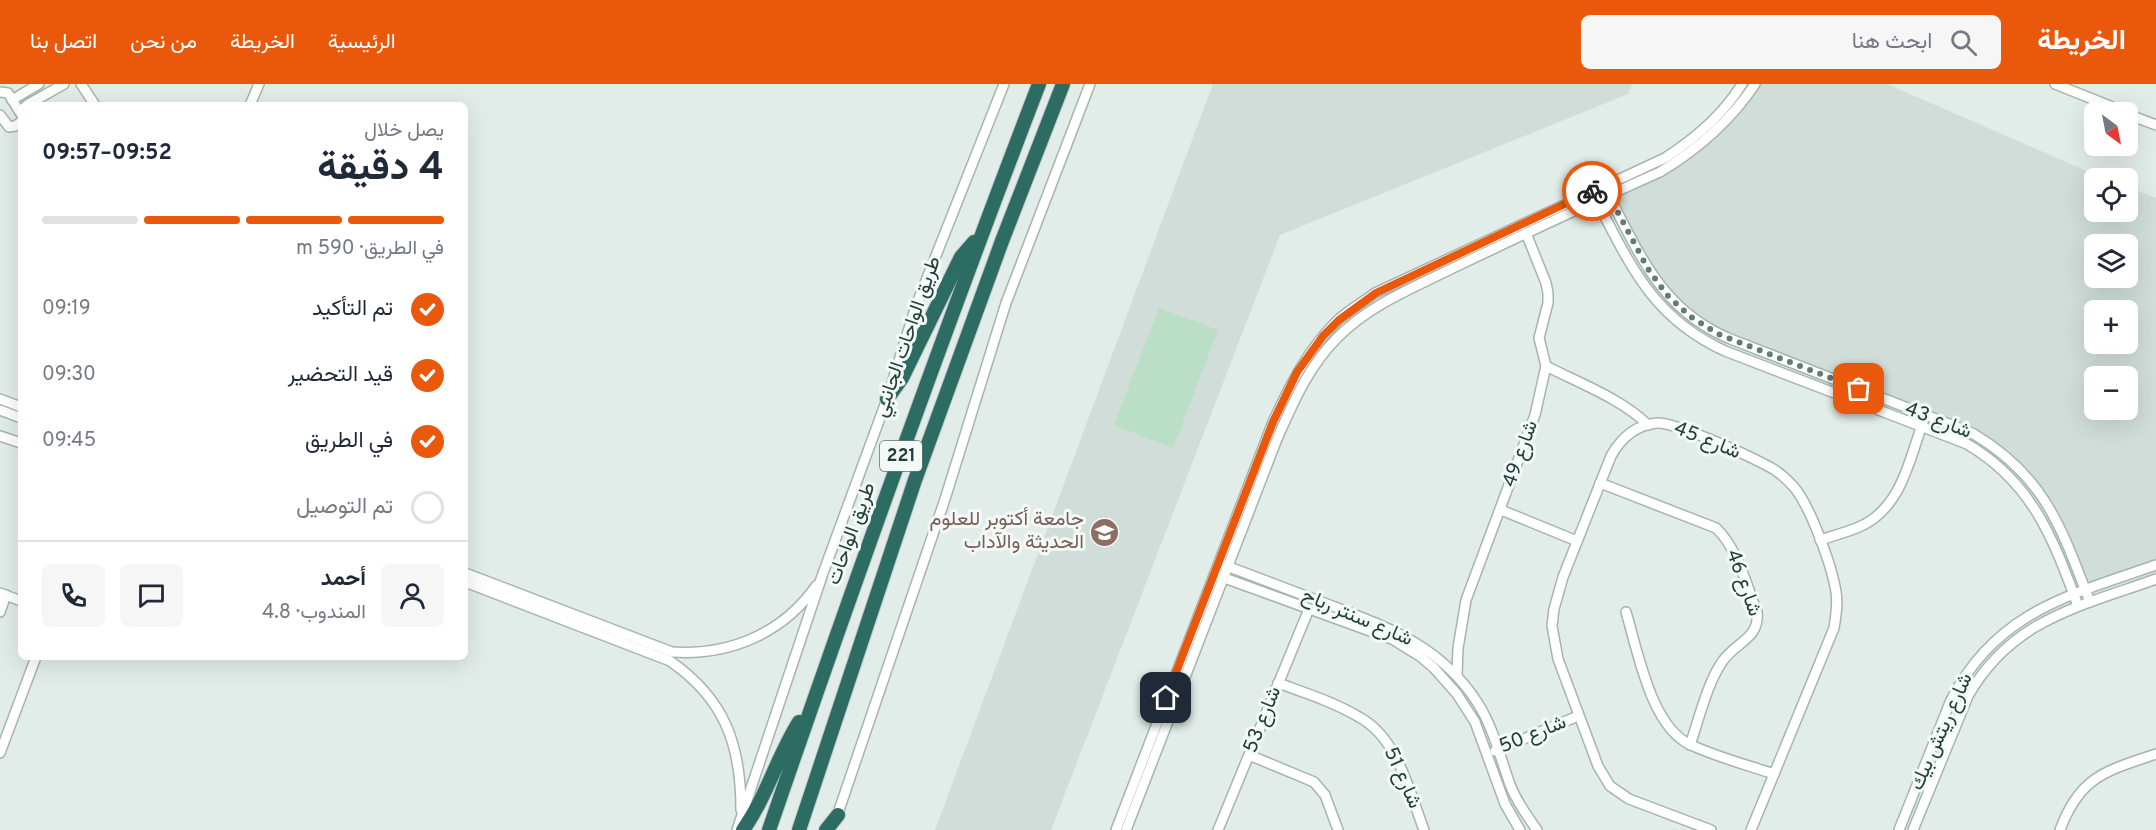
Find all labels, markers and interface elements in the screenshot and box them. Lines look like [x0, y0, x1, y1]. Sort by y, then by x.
search box [1581, 15, 2001, 69]
text: الخريطة [2037, 24, 2126, 60]
icon: search [1947, 26, 1980, 59]
text: اتصل بنا [30, 29, 97, 56]
text: من نحن [130, 29, 197, 56]
text: الخريطة [230, 29, 295, 56]
text: الرئيسية [328, 29, 396, 56]
text: ابحث هنا [1852, 29, 1932, 56]
north arrow [2084, 102, 2138, 156]
map controls [2084, 102, 2138, 420]
text: يصل خلال [364, 118, 444, 144]
text: 09:52–09:57 [42, 140, 172, 167]
text: 4 دقيقة [317, 145, 444, 194]
courier [1562, 161, 1622, 221]
button: locate [2084, 168, 2138, 222]
icon: bike [1576, 175, 1609, 208]
button: layers [2084, 234, 2138, 288]
text: في الطريق · 590 m [296, 236, 444, 262]
street label: طريق الواحات الجانبي [868, 253, 950, 422]
icon: check [411, 293, 444, 326]
text: 09:19 [42, 296, 91, 322]
text: تم التأكيد [312, 296, 393, 323]
button: + [2084, 300, 2138, 354]
icon: check [411, 359, 444, 392]
text: 09:30 [42, 362, 96, 388]
text: قيد التحضير [288, 362, 393, 389]
pin [1833, 363, 1884, 414]
button: − [2084, 366, 2138, 420]
icon: bag [1842, 372, 1875, 405]
street label: شارع 43 [1901, 396, 1975, 446]
street label: شارع 45 [1670, 416, 1744, 466]
street label: شارع 49 [1497, 417, 1545, 491]
icon: check [411, 425, 444, 458]
text: 09:45 [42, 428, 96, 454]
text: في الطريق [305, 428, 393, 455]
road number: 221 [880, 441, 922, 471]
street label: طريق الواحات [821, 479, 883, 589]
text: تم التوصيل [296, 494, 393, 521]
place label: جامعة أكتوبر للعلوم الحديثة والآداب [930, 507, 1084, 556]
school or university icon: جامعة أكتوبر للعلوم الحديثة والآداب [1089, 516, 1121, 548]
street label: شارع 46 [1719, 546, 1767, 620]
button: phone [42, 564, 105, 627]
button: chat [120, 564, 183, 627]
button: person [381, 564, 444, 627]
text: أحمد [321, 566, 366, 593]
street label: شارع سنتر رباح [1298, 583, 1416, 653]
text: المندوب · 4.8 [262, 600, 366, 626]
street label: شارع ريتش بيك [1905, 669, 1979, 795]
pin [1140, 672, 1191, 723]
icon: home [1149, 681, 1182, 714]
street label: شارع 53 [1238, 683, 1288, 757]
street label: شارع 50 [1496, 710, 1570, 760]
street label: شارع 51 [1377, 743, 1427, 813]

